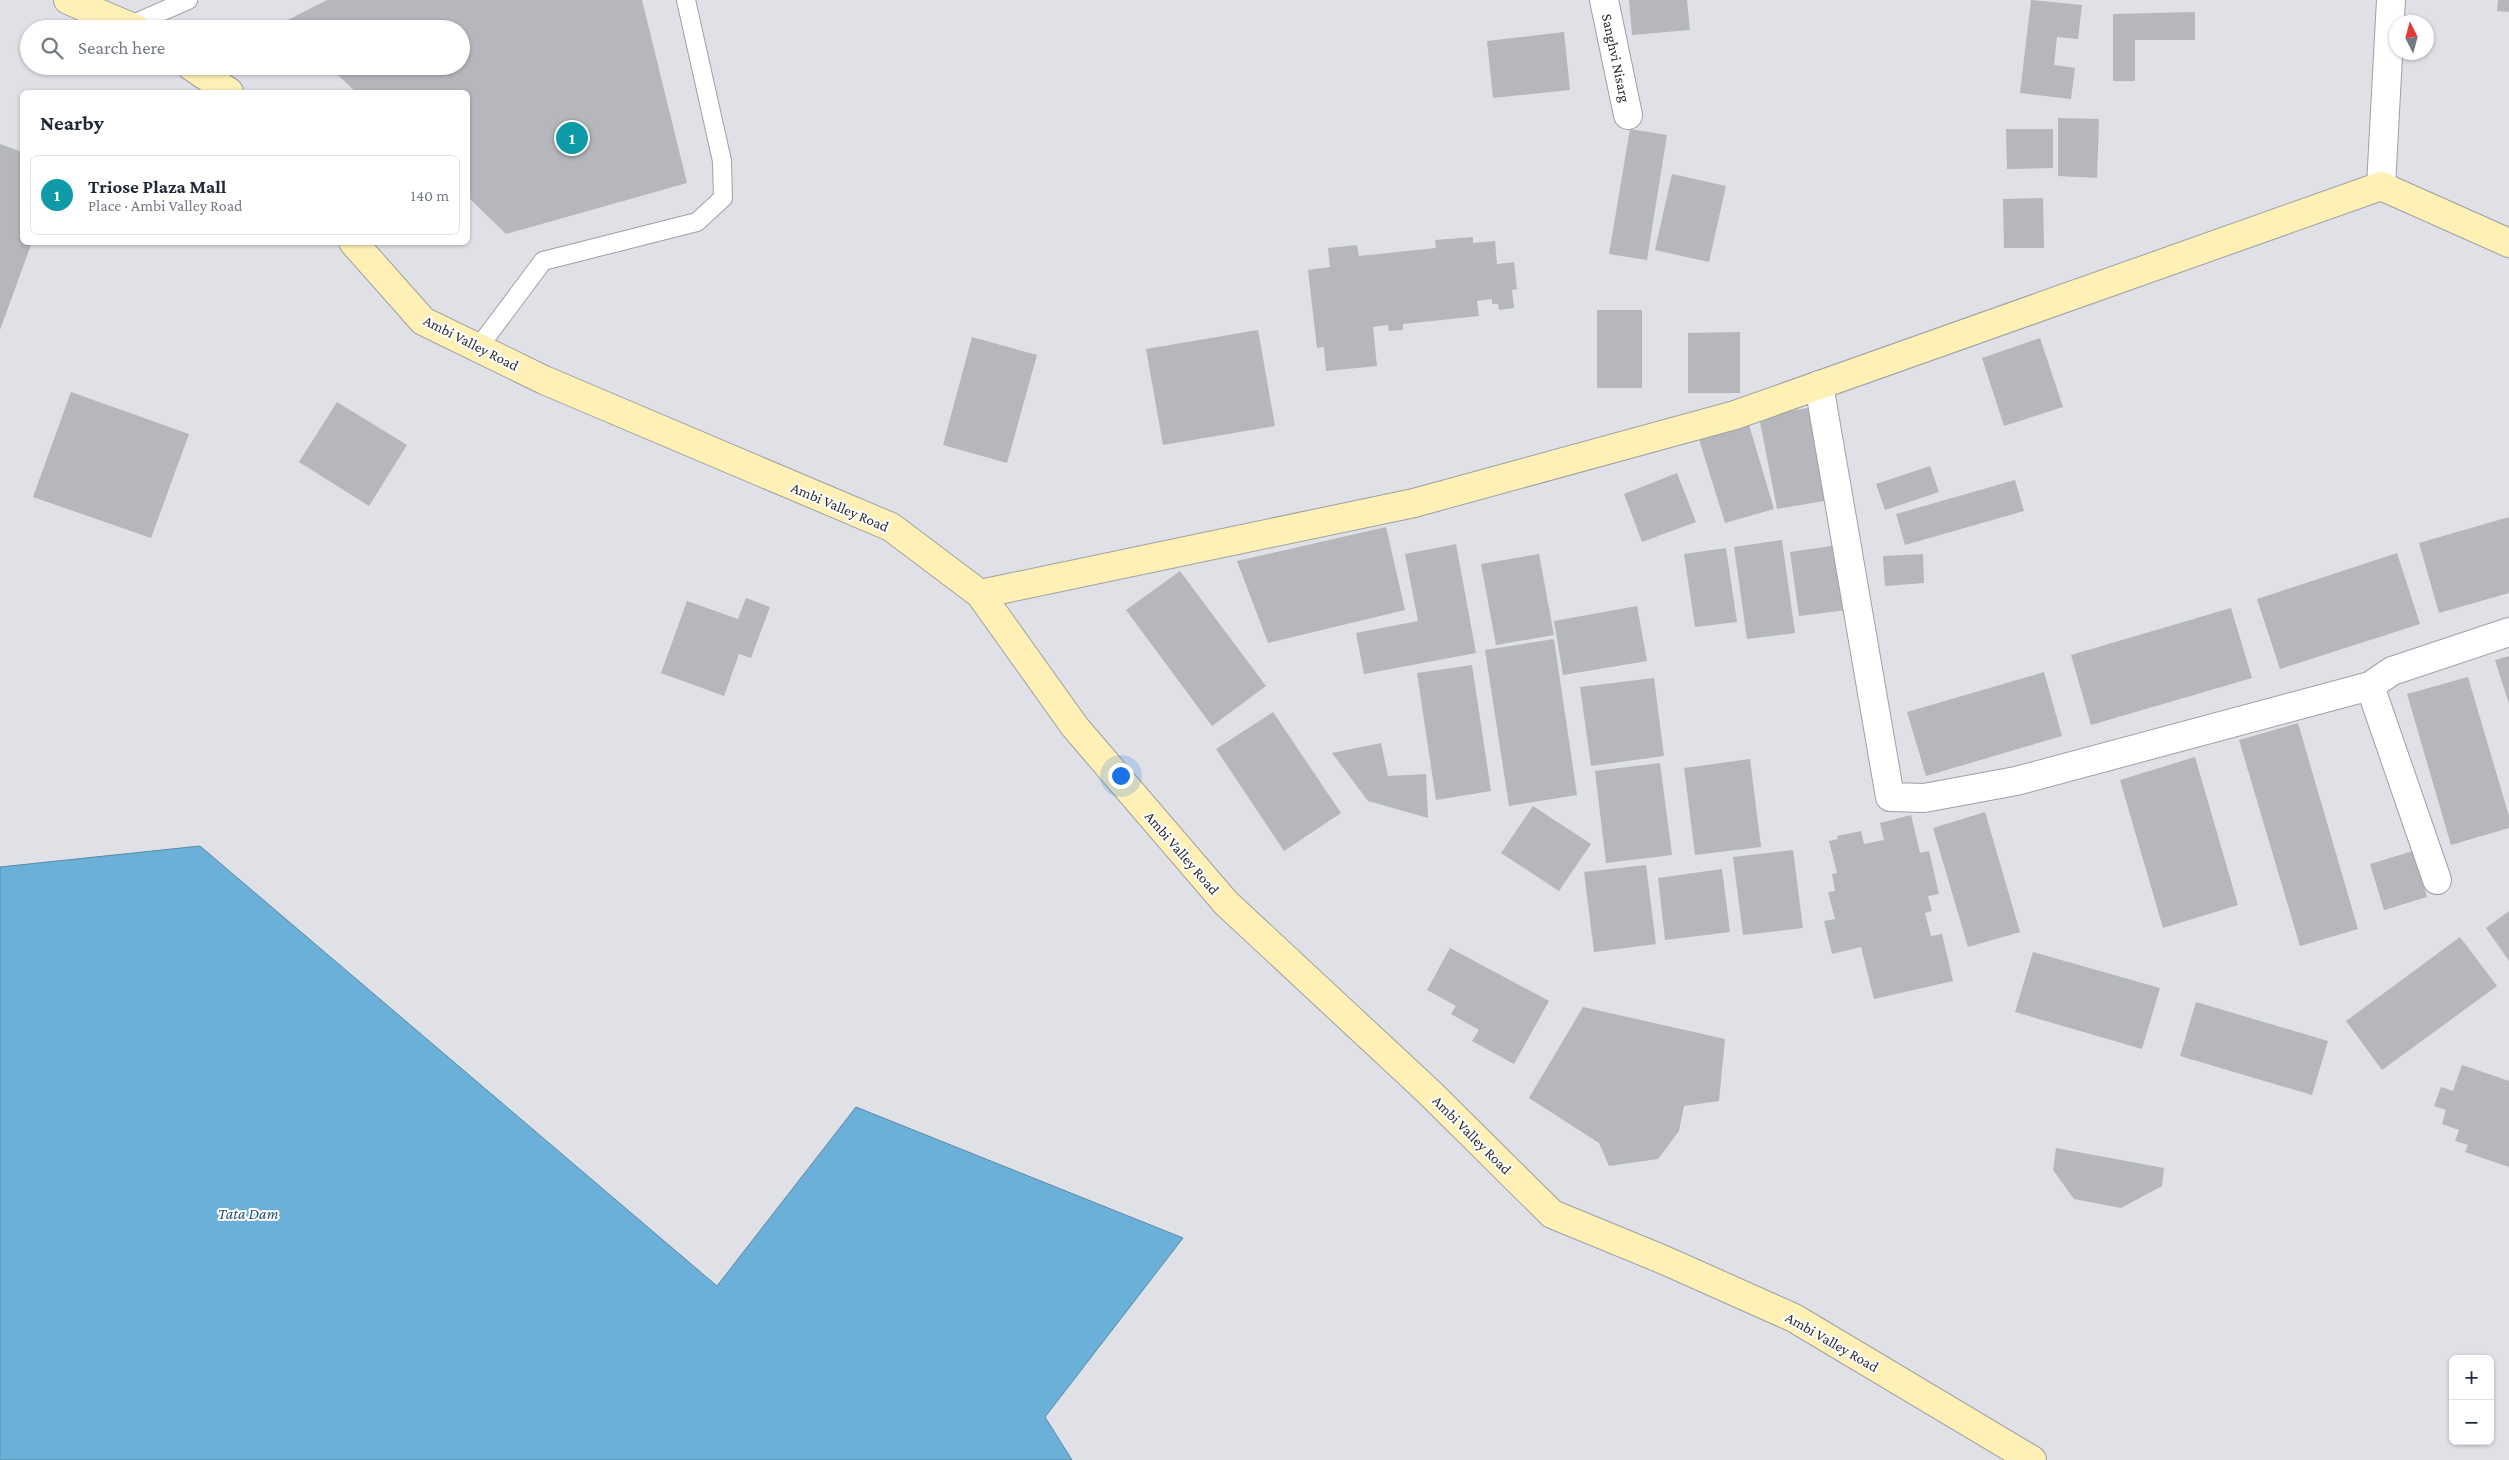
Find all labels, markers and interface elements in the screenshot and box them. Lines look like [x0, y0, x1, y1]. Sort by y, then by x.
street label: Sanghvi Nisarg [1598, 12, 1633, 104]
north arrow [2389, 15, 2434, 60]
search box [20, 20, 470, 75]
icon: search [38, 34, 66, 62]
text: Search here [78, 37, 165, 58]
text: Nearby [40, 111, 104, 135]
pin: 1 [556, 119, 588, 157]
text: Triose Plaza Mall [88, 176, 226, 197]
text: 1 [54, 187, 60, 204]
text: 140 m [411, 187, 449, 204]
text: Place · Ambi Valley Road [88, 197, 242, 214]
street label: Ambi Valley Road [420, 312, 521, 375]
street label: Ambi Valley Road [788, 479, 891, 536]
your location [1108, 763, 1134, 789]
street label: Ambi Valley Road [1141, 808, 1222, 898]
street label: Ambi Valley Road [1429, 1092, 1515, 1178]
water label: Tata Dam [218, 1205, 279, 1222]
street label: Ambi Valley Road [1782, 1309, 1881, 1376]
map controls [2449, 1355, 2494, 1445]
button: + [2449, 1355, 2494, 1400]
button: − [2449, 1400, 2494, 1445]

